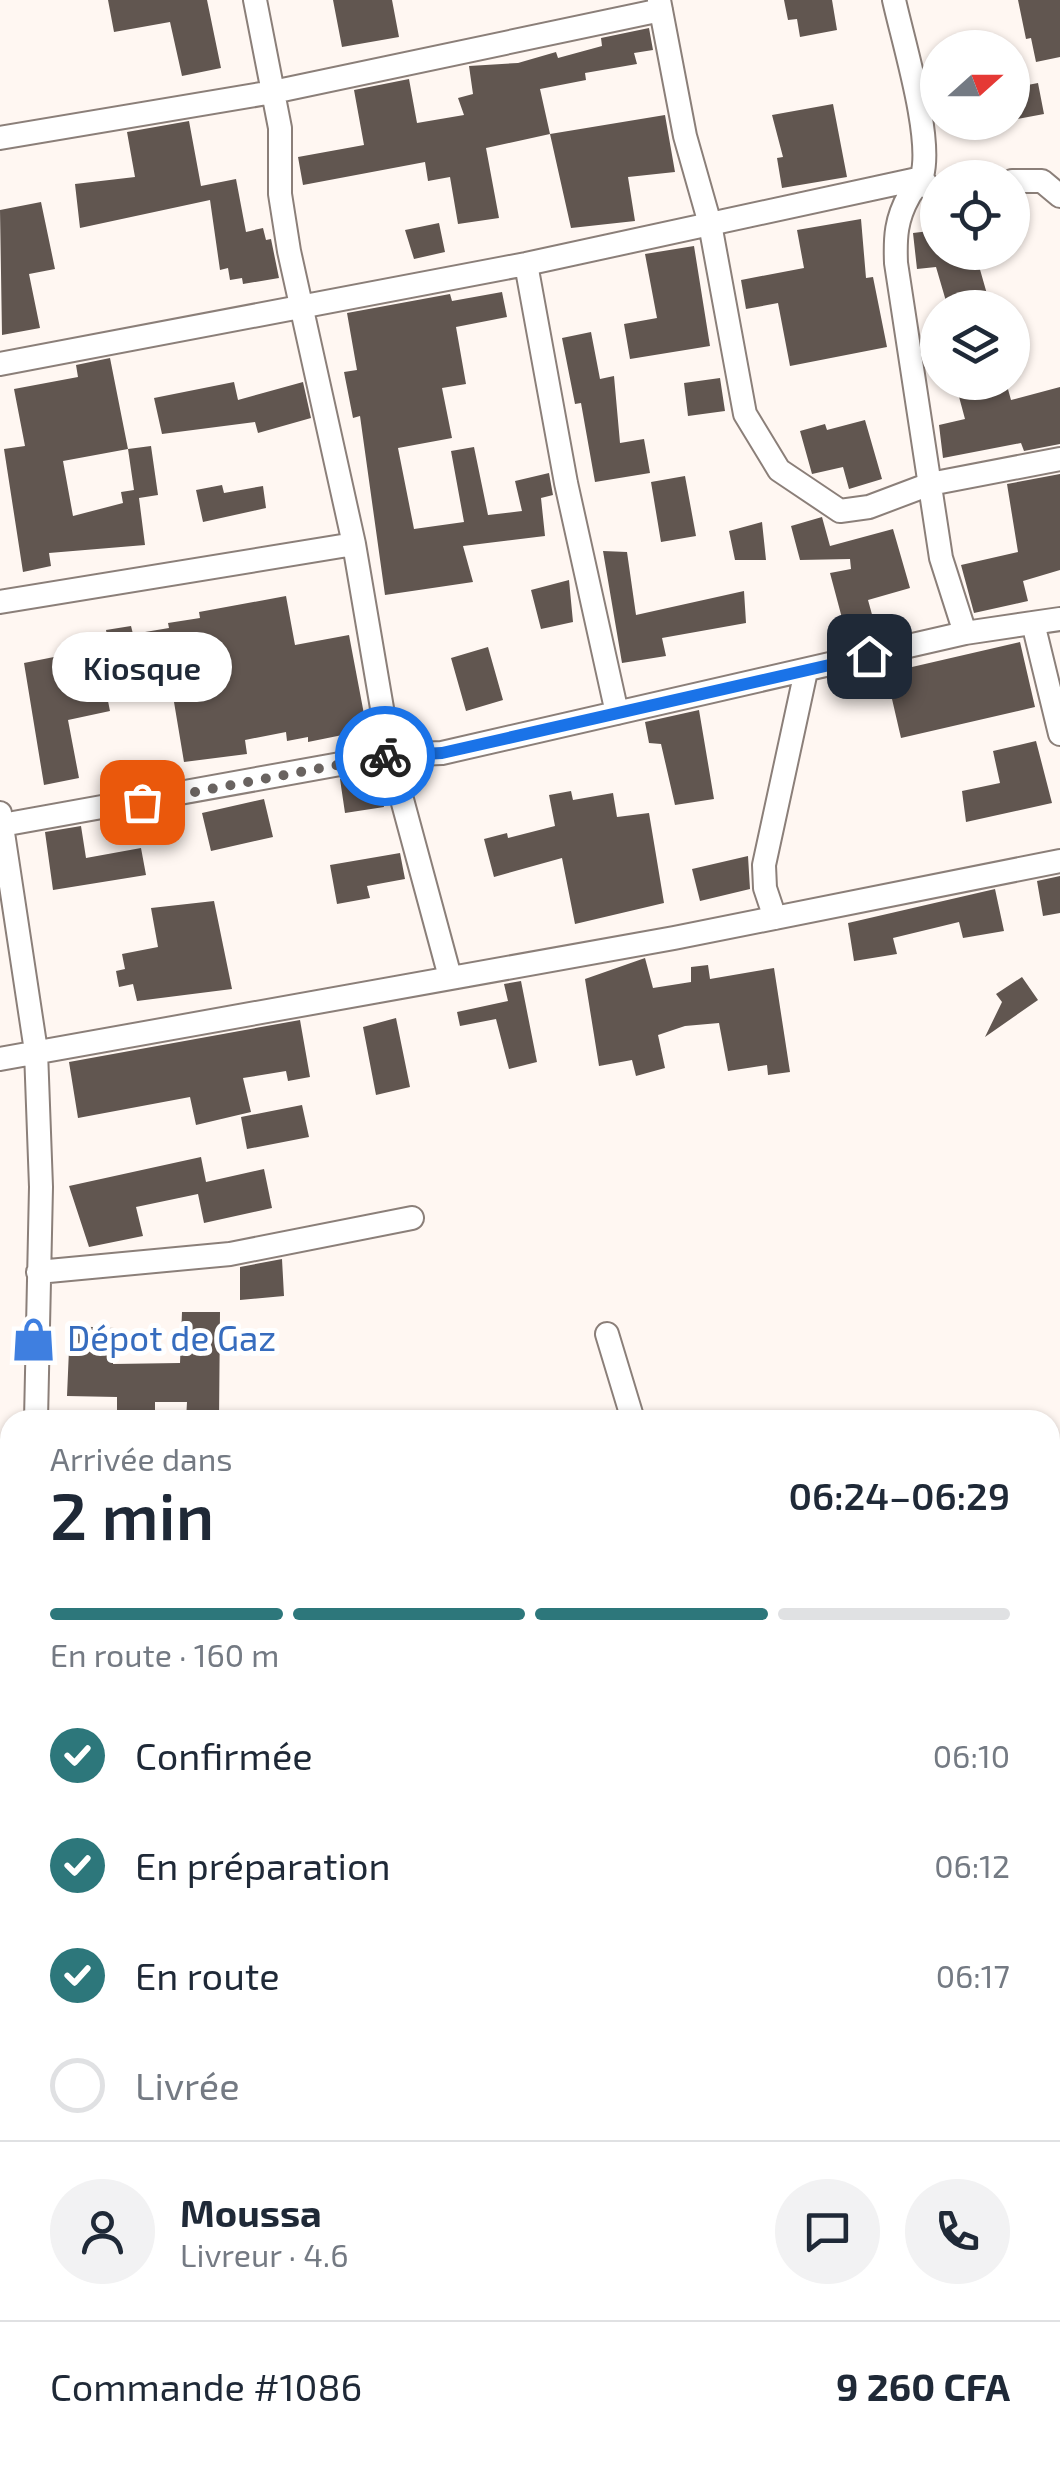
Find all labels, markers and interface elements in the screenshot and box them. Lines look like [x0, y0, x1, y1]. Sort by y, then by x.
north arrow [920, 30, 1030, 140]
map controls [920, 30, 1030, 400]
button: locate [920, 160, 1030, 270]
button: layers [920, 290, 1030, 400]
pin [827, 614, 912, 699]
icon: home [842, 629, 897, 684]
callout: Kiosque [52, 632, 232, 702]
text: Kiosque [83, 648, 201, 686]
courier [335, 706, 435, 806]
icon: bike [358, 729, 413, 784]
pin [100, 760, 185, 845]
icon: bag [115, 775, 170, 830]
shop icon: Dépot de Gaz [10, 1315, 58, 1363]
place label: Dépot de Gaz [67, 1316, 276, 1358]
text: Arrivée dans [50, 1439, 233, 1477]
text: 06:24–06:29 [789, 1472, 1010, 1518]
text: 2 min [50, 1475, 214, 1553]
text: En route · 160 m [50, 1635, 279, 1673]
icon: check [50, 1728, 105, 1783]
text: Confirmée [135, 1732, 313, 1778]
text: 06:10 [933, 1736, 1010, 1774]
icon: check [50, 1838, 105, 1893]
text: En préparation [135, 1842, 391, 1888]
text: 06:12 [934, 1846, 1010, 1884]
icon: check [50, 1948, 105, 2003]
text: En route [135, 1952, 280, 1998]
text: 06:17 [936, 1956, 1010, 1994]
text: Livrée [135, 2062, 240, 2108]
button: person [50, 2179, 155, 2284]
button: chat [775, 2179, 880, 2284]
button: phone [905, 2179, 1010, 2284]
text: Moussa [180, 2189, 322, 2235]
text: Livreur · 4.6 [180, 2235, 348, 2273]
text: Commande #1086 [50, 2363, 362, 2409]
text: 9 260 CFA [836, 2363, 1010, 2409]

